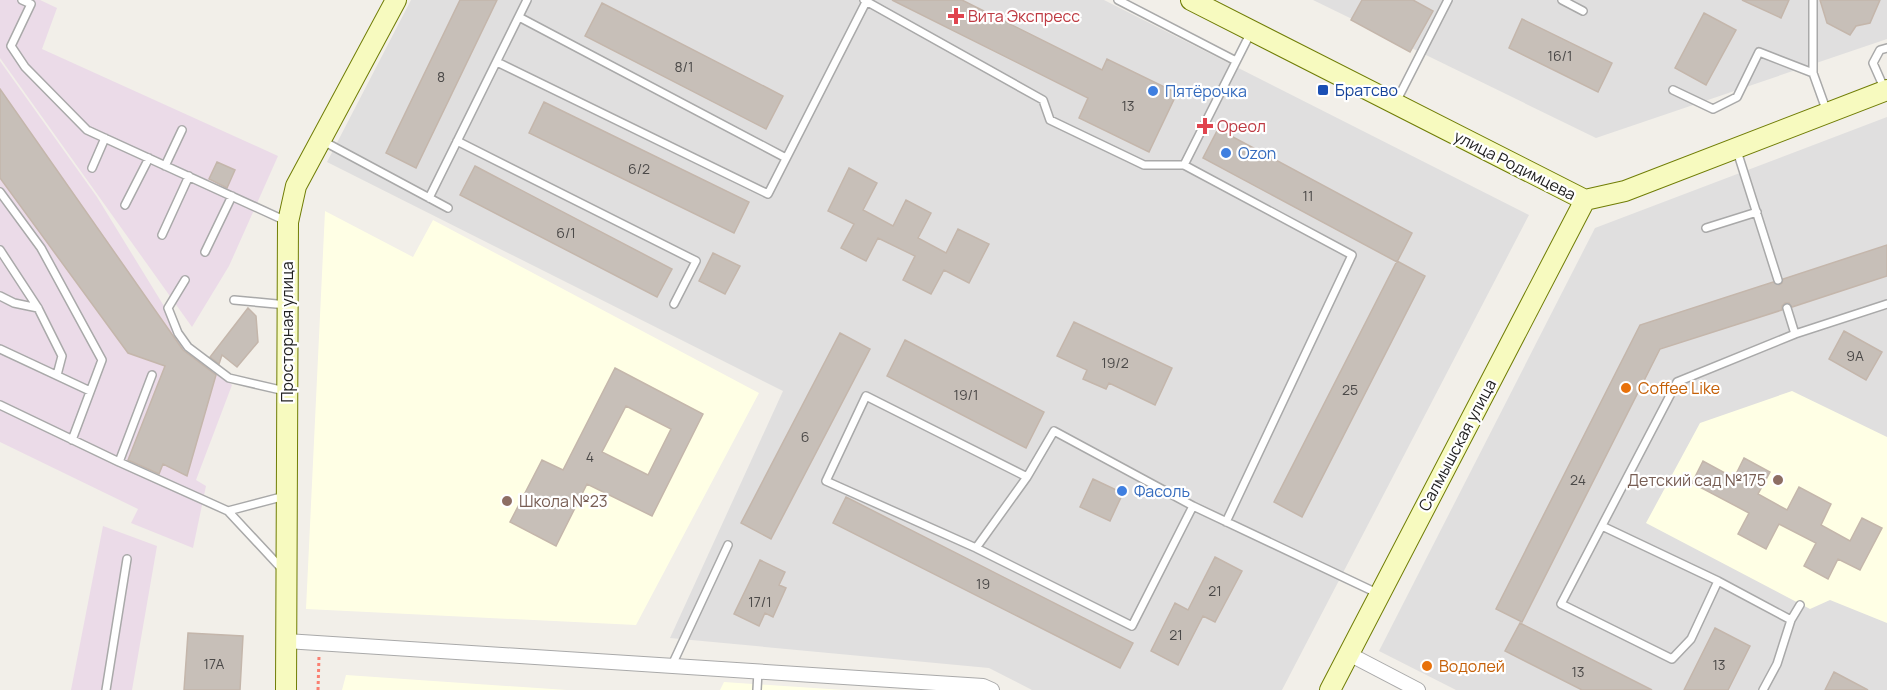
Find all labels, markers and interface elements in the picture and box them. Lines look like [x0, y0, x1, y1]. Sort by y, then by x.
place label: Вита Экспресс [968, 5, 1080, 27]
marker: Вита Экспресс [949, 9, 963, 23]
house number: 16/1 [1547, 46, 1573, 65]
house number: 8/1 [674, 57, 694, 76]
house number: 8 [437, 67, 445, 86]
place label: Братсво [1335, 79, 1398, 101]
place label: Пятёрочка [1165, 80, 1247, 102]
marker: Братсво [1316, 83, 1330, 97]
marker: Пятёрочка [1146, 84, 1160, 98]
house number: 13 [1121, 96, 1135, 115]
place label: Ореол [1217, 115, 1266, 137]
marker: Ореол [1198, 119, 1212, 133]
street label: улица Родимцева [1450, 125, 1580, 205]
place label: Ozon [1238, 142, 1276, 164]
marker: Ozon [1219, 146, 1233, 160]
house number: 6/2 [628, 159, 650, 178]
house number: 11 [1303, 186, 1313, 205]
house number: 6/1 [556, 223, 576, 242]
street label: Просторная улица [276, 261, 298, 403]
house number: 9А [1846, 346, 1864, 365]
house number: 19/2 [1101, 353, 1129, 372]
street label: Салмышская улица [1413, 375, 1501, 515]
place label: Coffee Like [1638, 377, 1720, 399]
house number: 25 [1342, 380, 1358, 399]
marker: Coffee Like [1619, 381, 1633, 395]
house number: 19/1 [953, 385, 979, 404]
house number: 6 [801, 427, 809, 446]
house number: 4 [586, 447, 594, 466]
place label: Детский сад №175 [1627, 469, 1766, 491]
house number: 24 [1570, 470, 1586, 489]
marker: Детский сад №175 [1771, 473, 1785, 487]
place label: Фасоль [1134, 480, 1190, 502]
marker: Фасоль [1115, 484, 1129, 498]
place label: Школа №23 [519, 490, 608, 512]
marker: Школа №23 [500, 494, 514, 508]
house number: 19 [976, 574, 990, 593]
house number: 21 [1208, 581, 1222, 600]
house number: 17/1 [748, 592, 772, 611]
house number: 21 [1169, 625, 1183, 644]
house number: 17А [204, 654, 225, 673]
place label: Водолей [1439, 655, 1505, 677]
house number: 13 [1712, 655, 1726, 674]
marker: Водолей [1420, 659, 1434, 673]
house number: 13 [1571, 662, 1585, 681]

